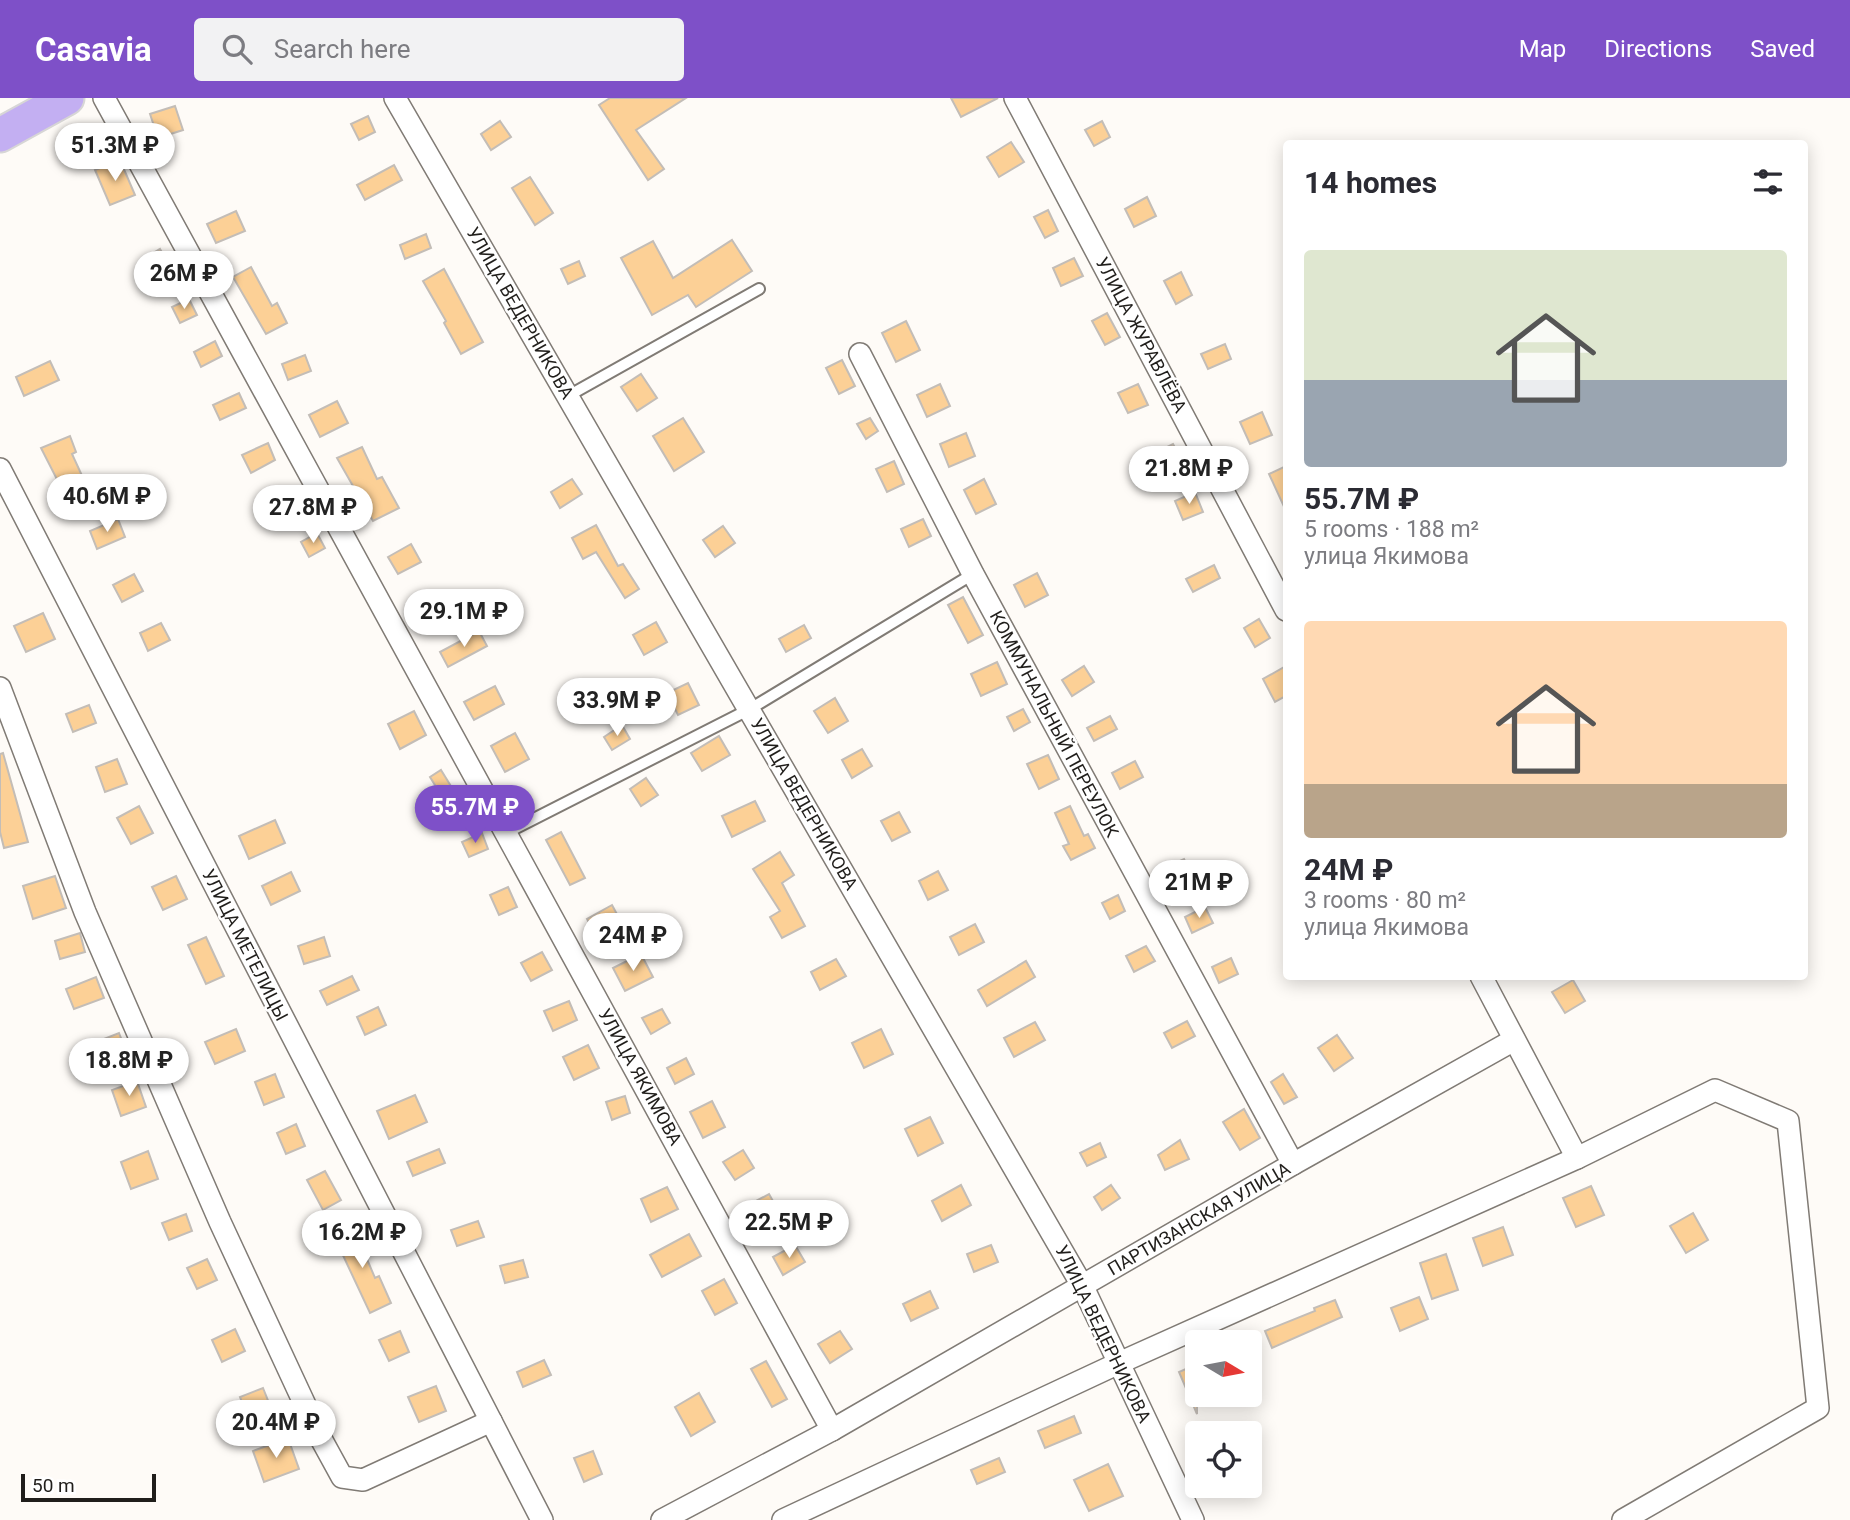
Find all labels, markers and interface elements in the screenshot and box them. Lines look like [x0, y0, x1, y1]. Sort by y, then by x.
search box [194, 18, 684, 81]
text: Casavia [35, 30, 152, 69]
icon: search [218, 30, 256, 68]
text: Search here [274, 34, 411, 64]
text: Map [1519, 35, 1566, 63]
text: Directions [1604, 35, 1712, 63]
text: Saved [1750, 35, 1815, 63]
pin: 51.3M ₽ [50, 123, 180, 183]
text: 51.3M ₽ [71, 132, 159, 159]
icon: filters [1749, 163, 1787, 201]
text: 14 homes [1304, 165, 1437, 200]
street label: УЛИЦА ВЕДЕРНИКОВА [463, 223, 578, 403]
pin: 26M ₽ [135, 252, 233, 311]
street label: УЛИЦА ЖУРАВЛЁВА [1092, 254, 1191, 416]
text: 26M ₽ [150, 260, 218, 287]
icon: home [1483, 295, 1609, 421]
pin: 21.8M ₽ [1124, 446, 1254, 506]
text: 21.8M ₽ [1145, 455, 1233, 482]
pin: 40.6M ₽ [42, 474, 172, 534]
text: 55.7M ₽ [1304, 481, 1419, 516]
text: 40.6M ₽ [63, 483, 151, 510]
pin: 27.8M ₽ [248, 486, 378, 545]
text: 27.8M ₽ [269, 494, 357, 521]
text: 5 rooms · 188 m² [1304, 516, 1479, 543]
text: улица Якимова [1304, 543, 1469, 570]
pin: 29.1M ₽ [399, 589, 529, 649]
text: 29.1M ₽ [420, 598, 508, 625]
street label: КОММУНАЛЬНЫЙ ПЕРЕУЛОК [986, 607, 1123, 841]
icon: home [1483, 666, 1609, 792]
pin: 33.9M ₽ [552, 678, 682, 738]
text: 33.9M ₽ [573, 687, 661, 714]
street label: УЛИЦА ВЕДЕРНИКОВА [747, 714, 862, 894]
pin: 55.7M ₽ [410, 786, 540, 845]
text: 55.7M ₽ [431, 794, 519, 821]
text: 24M ₽ [1304, 852, 1393, 887]
pin: 21M ₽ [1150, 860, 1248, 920]
street label: УЛИЦА МЕТЕЛИЦЫ [198, 865, 293, 1024]
text: 21M ₽ [1165, 869, 1233, 896]
text: 3 rooms · 80 m² [1304, 887, 1466, 914]
pin: 24M ₽ [584, 914, 682, 973]
text: улица Якимова [1304, 914, 1469, 941]
text: 24M ₽ [599, 922, 667, 949]
street label: УЛИЦА ЯКИМОВА [594, 1005, 687, 1149]
pin: 18.8M ₽ [64, 1038, 194, 1098]
text: 18.8M ₽ [85, 1047, 173, 1074]
street label: ПАРТИЗАНСКАЯ УЛИЦА [1104, 1158, 1294, 1279]
pin: 22.5M ₽ [724, 1200, 854, 1260]
text: 22.5M ₽ [745, 1209, 833, 1236]
pin: 16.2M ₽ [297, 1210, 427, 1270]
text: 16.2M ₽ [318, 1219, 406, 1246]
street label: УЛИЦА ВЕДЕРНИКОВА [1051, 1242, 1156, 1426]
north arrow [1185, 1330, 1262, 1407]
map controls [1185, 1330, 1262, 1498]
pin: 20.4M ₽ [211, 1400, 341, 1460]
text: 20.4M ₽ [232, 1409, 320, 1436]
button: locate [1185, 1421, 1262, 1498]
scale bar [21, 1471, 156, 1503]
text: 50 m [32, 1474, 75, 1497]

